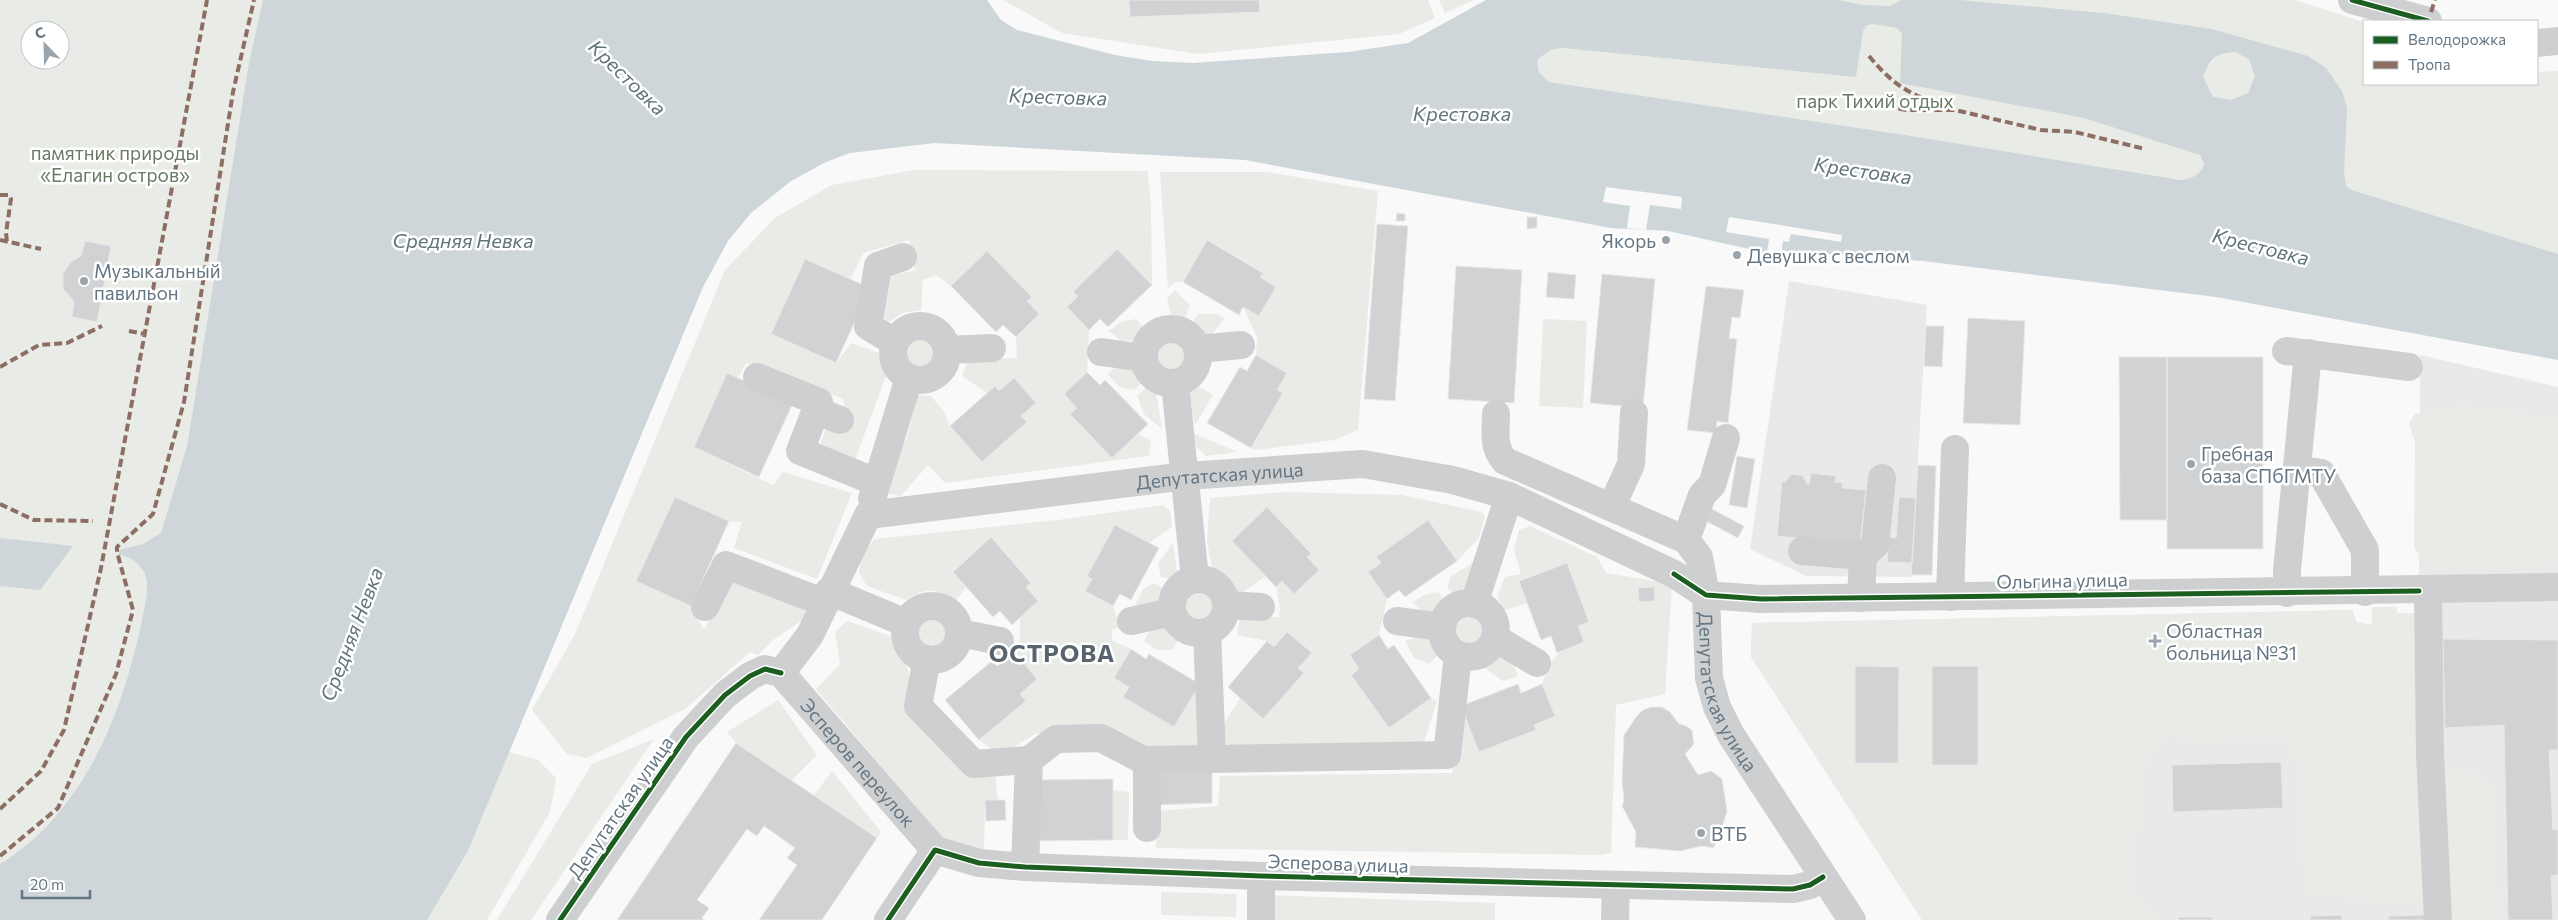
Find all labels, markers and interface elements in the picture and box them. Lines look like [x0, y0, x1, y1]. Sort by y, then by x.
north arrow [20, 20, 70, 70]
legend [2363, 20, 2538, 85]
text: С [32, 23, 47, 42]
text: Велодорожка [2408, 30, 2506, 48]
water label: Крестовка [584, 34, 672, 120]
text: Тропа [2408, 55, 2450, 73]
water label: Крестовка [1008, 82, 1108, 110]
park label: парк Тихий отдых [1796, 89, 1954, 112]
water label: Крестовка [1413, 101, 1511, 125]
park label: памятник природы «Елагин остров» [31, 141, 199, 186]
water label: Крестовка [1813, 151, 1913, 189]
water label: Крестовка [2210, 222, 2312, 270]
water label: Средняя Невка [392, 228, 534, 252]
place label: Якорь [1601, 229, 1656, 252]
marker: Якорь [1660, 234, 1672, 246]
place label: Девушка с веслом [1747, 244, 1910, 267]
marker: Девушка с веслом [1731, 249, 1743, 261]
place label: Музыкальный павильон [94, 259, 221, 304]
marker: Музыкальный павильон [78, 275, 90, 287]
place label: Гребная база СПбГМТУ [2201, 442, 2337, 487]
street label: Депутатская улица [1134, 457, 1304, 494]
marker: Гребная база СПбГМТУ [2185, 458, 2197, 470]
water label: Средняя Невка [315, 564, 387, 704]
street label: Ольгина улица [1996, 567, 2128, 593]
street label: Депутатская улица [1695, 612, 1763, 775]
place label: Областная больница №31 [2166, 619, 2297, 664]
marker: Областная больница №31 [2148, 634, 2162, 648]
district label: ОСТРОВА [989, 638, 1115, 667]
street label: Эсперов переулок [796, 693, 921, 831]
street label: Депутатская улица [562, 732, 678, 882]
place label: ВТБ [1711, 822, 1747, 845]
marker: ВТБ [1695, 827, 1707, 839]
street label: Эсперова улица [1267, 849, 1409, 877]
scale bar [22, 868, 90, 900]
text: 20 m [30, 875, 64, 893]

